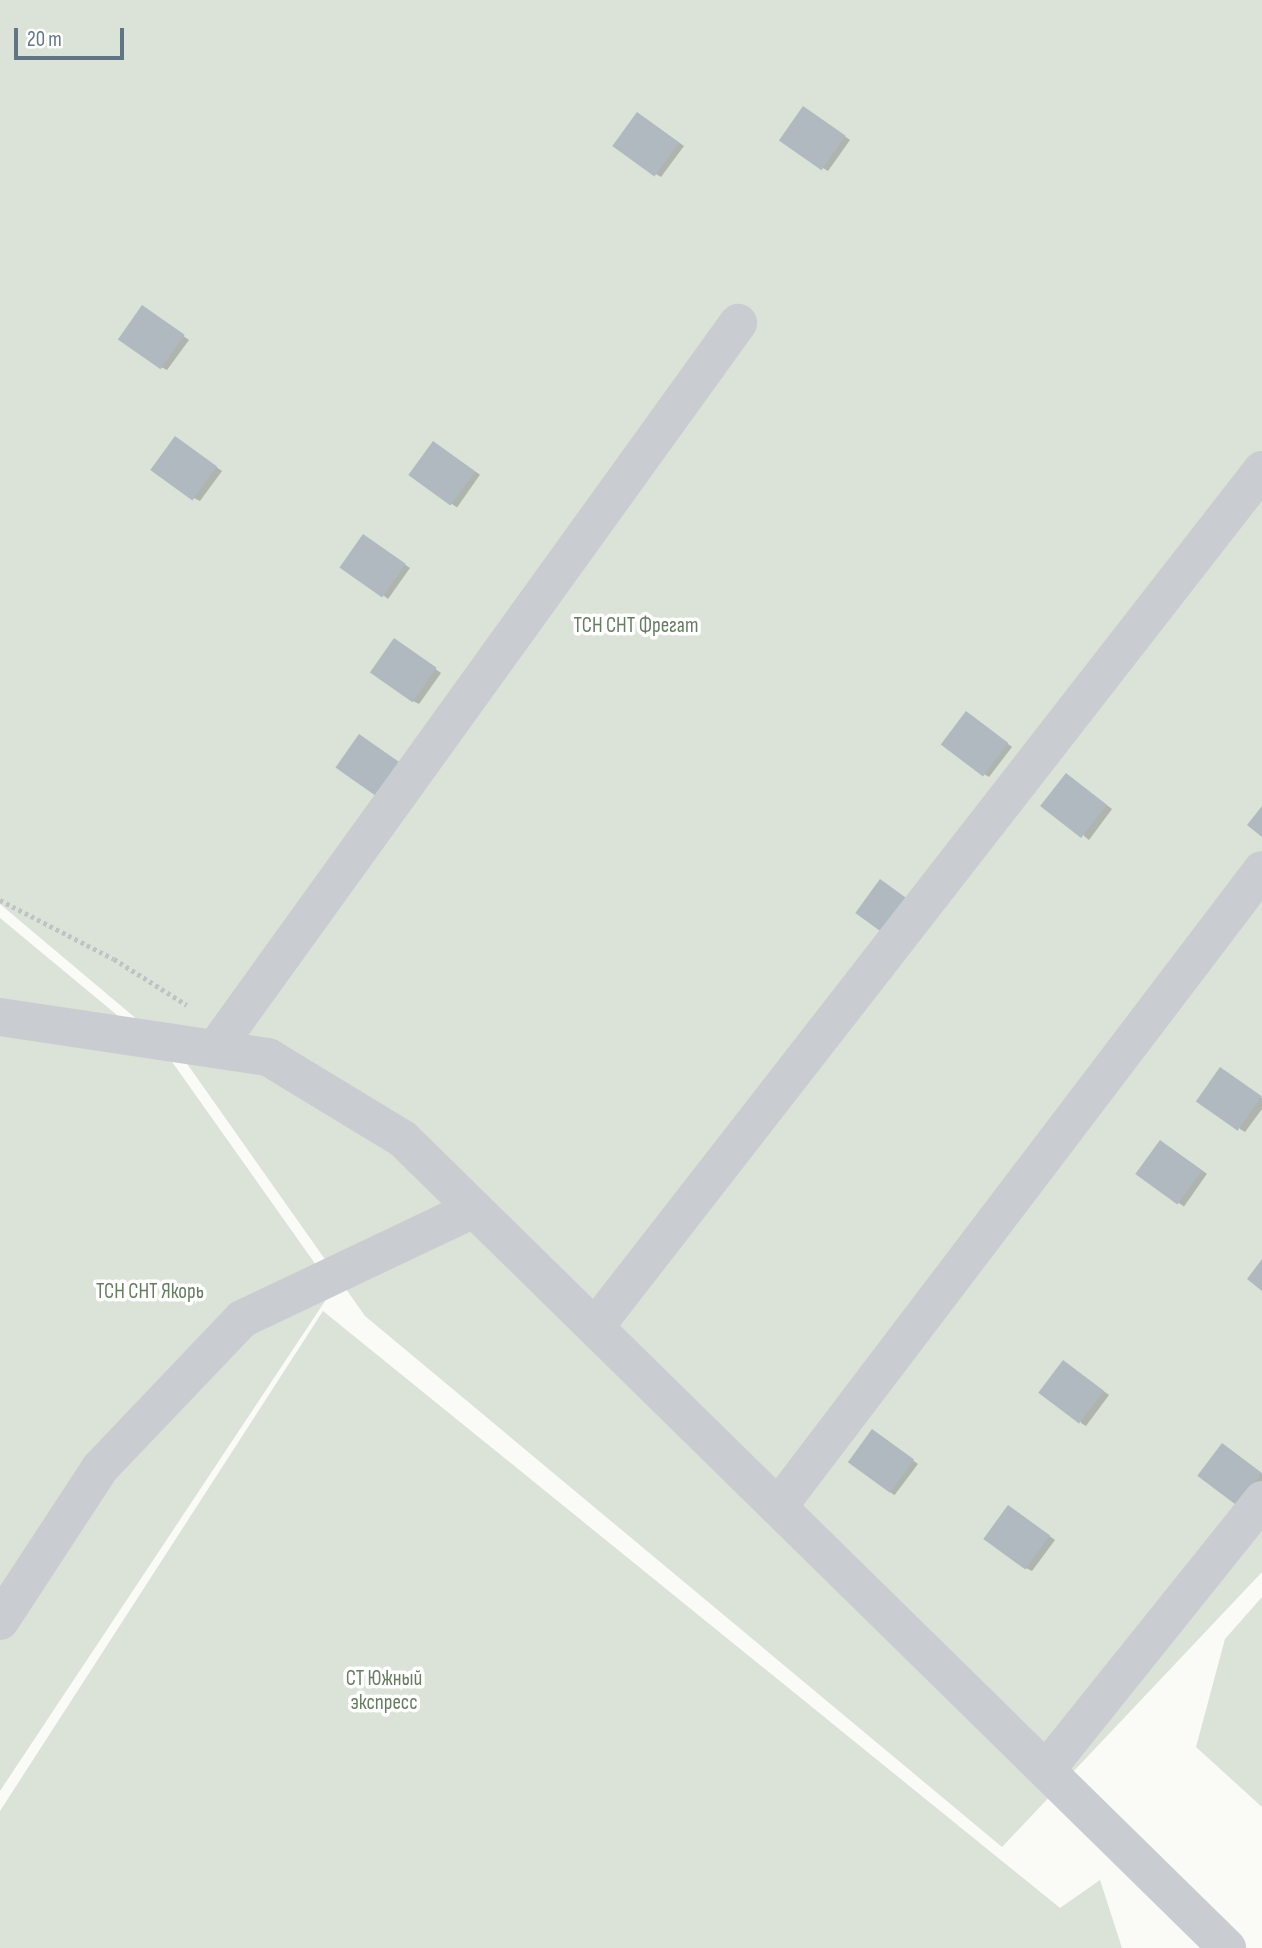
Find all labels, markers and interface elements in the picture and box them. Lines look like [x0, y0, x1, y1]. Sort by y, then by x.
scale bar [18, 14, 128, 58]
text: 20 m [27, 27, 62, 52]
park label: ТСН СНТ Фрегат [574, 613, 698, 639]
park label: ТСН СНТ Якорь [96, 1279, 204, 1305]
park label: СТ Южный экспресс [346, 1666, 422, 1716]

